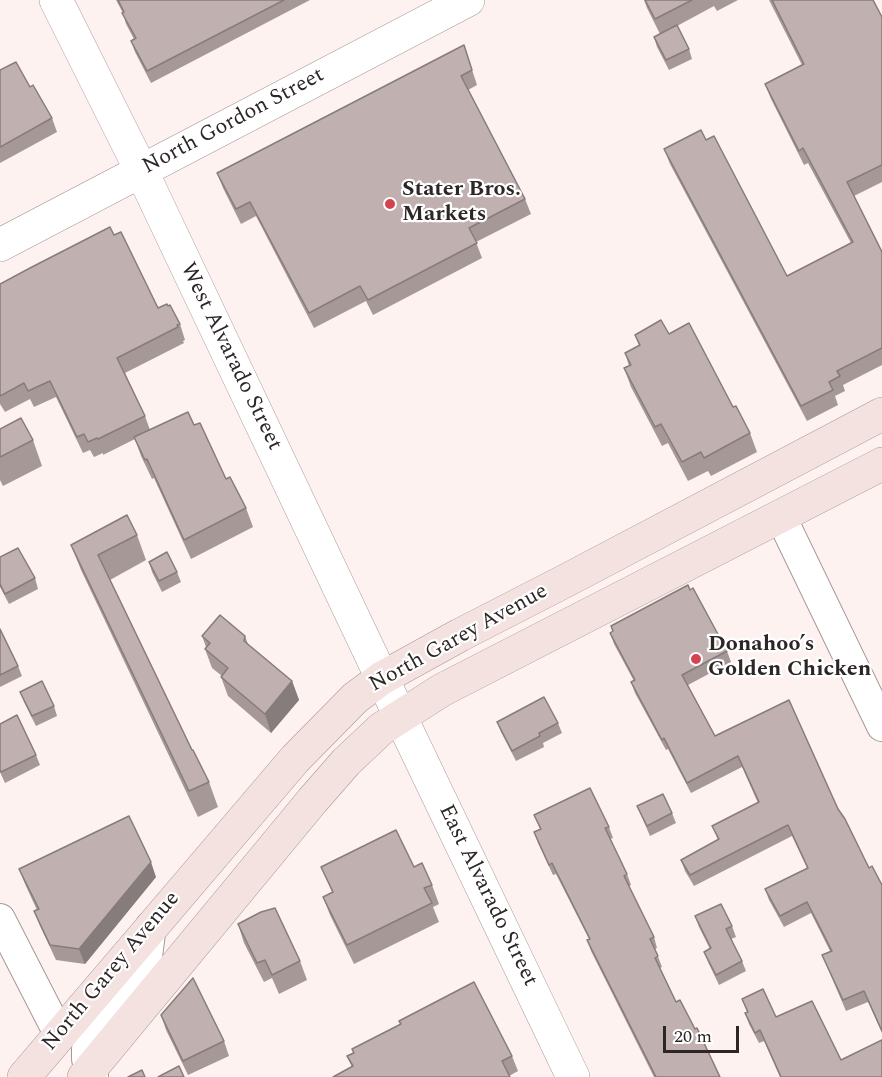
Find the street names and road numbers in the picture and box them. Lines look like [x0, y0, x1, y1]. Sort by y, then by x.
street label: North Gordon Street [139, 63, 329, 181]
street label: West Alvarado Street [173, 259, 287, 455]
street label: North Garey Avenue [365, 579, 553, 699]
street label: East Alvarado Street [432, 801, 542, 991]
street label: North Garey Avenue [38, 887, 186, 1057]

